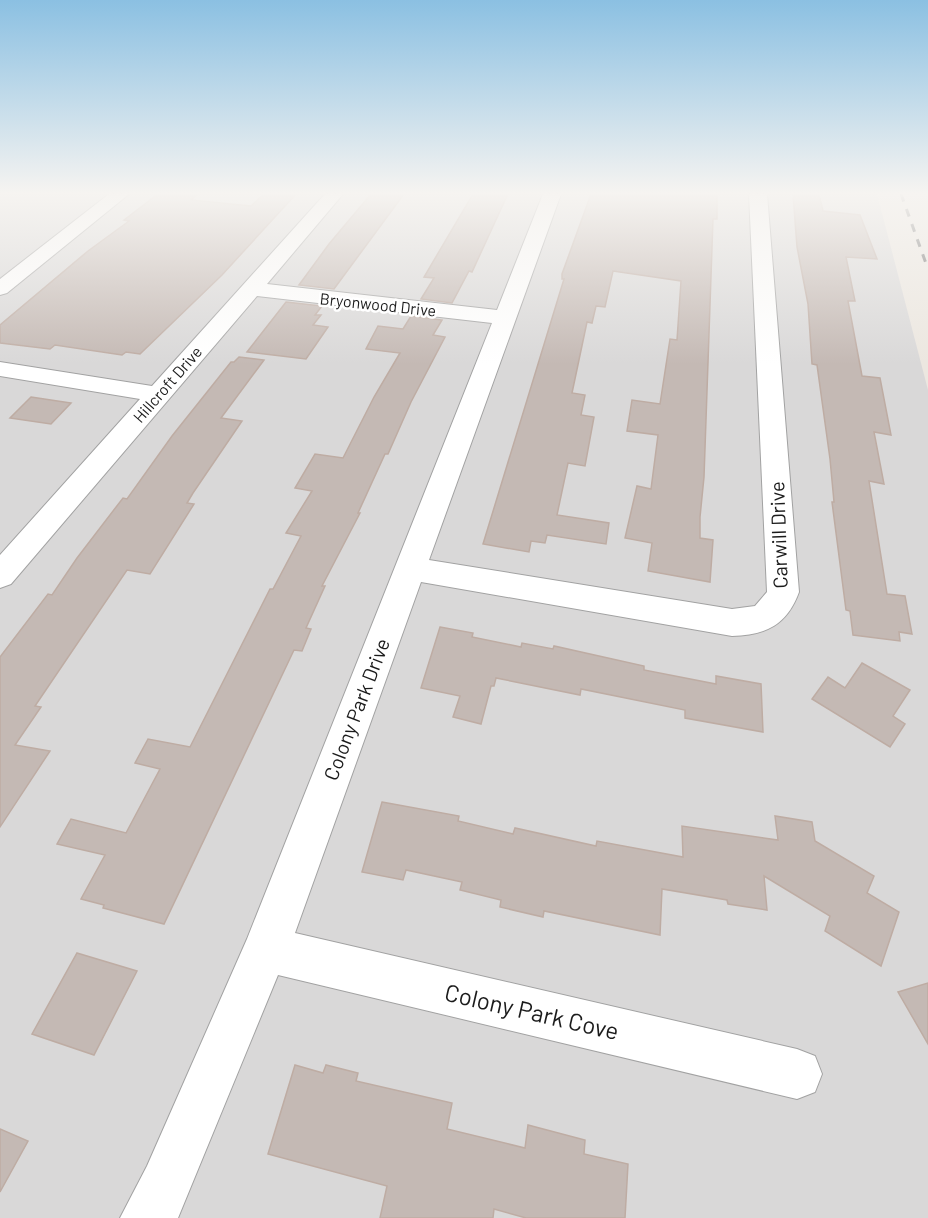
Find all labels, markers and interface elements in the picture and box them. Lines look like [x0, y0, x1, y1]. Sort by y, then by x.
street label: Bryonwood Drive [319, 288, 437, 320]
street label: Hillcroft Drive [129, 342, 205, 426]
street label: Carwill Drive [764, 481, 792, 589]
street label: Colony Park Drive [318, 635, 394, 783]
street label: Colony Park Cove [442, 977, 622, 1045]

